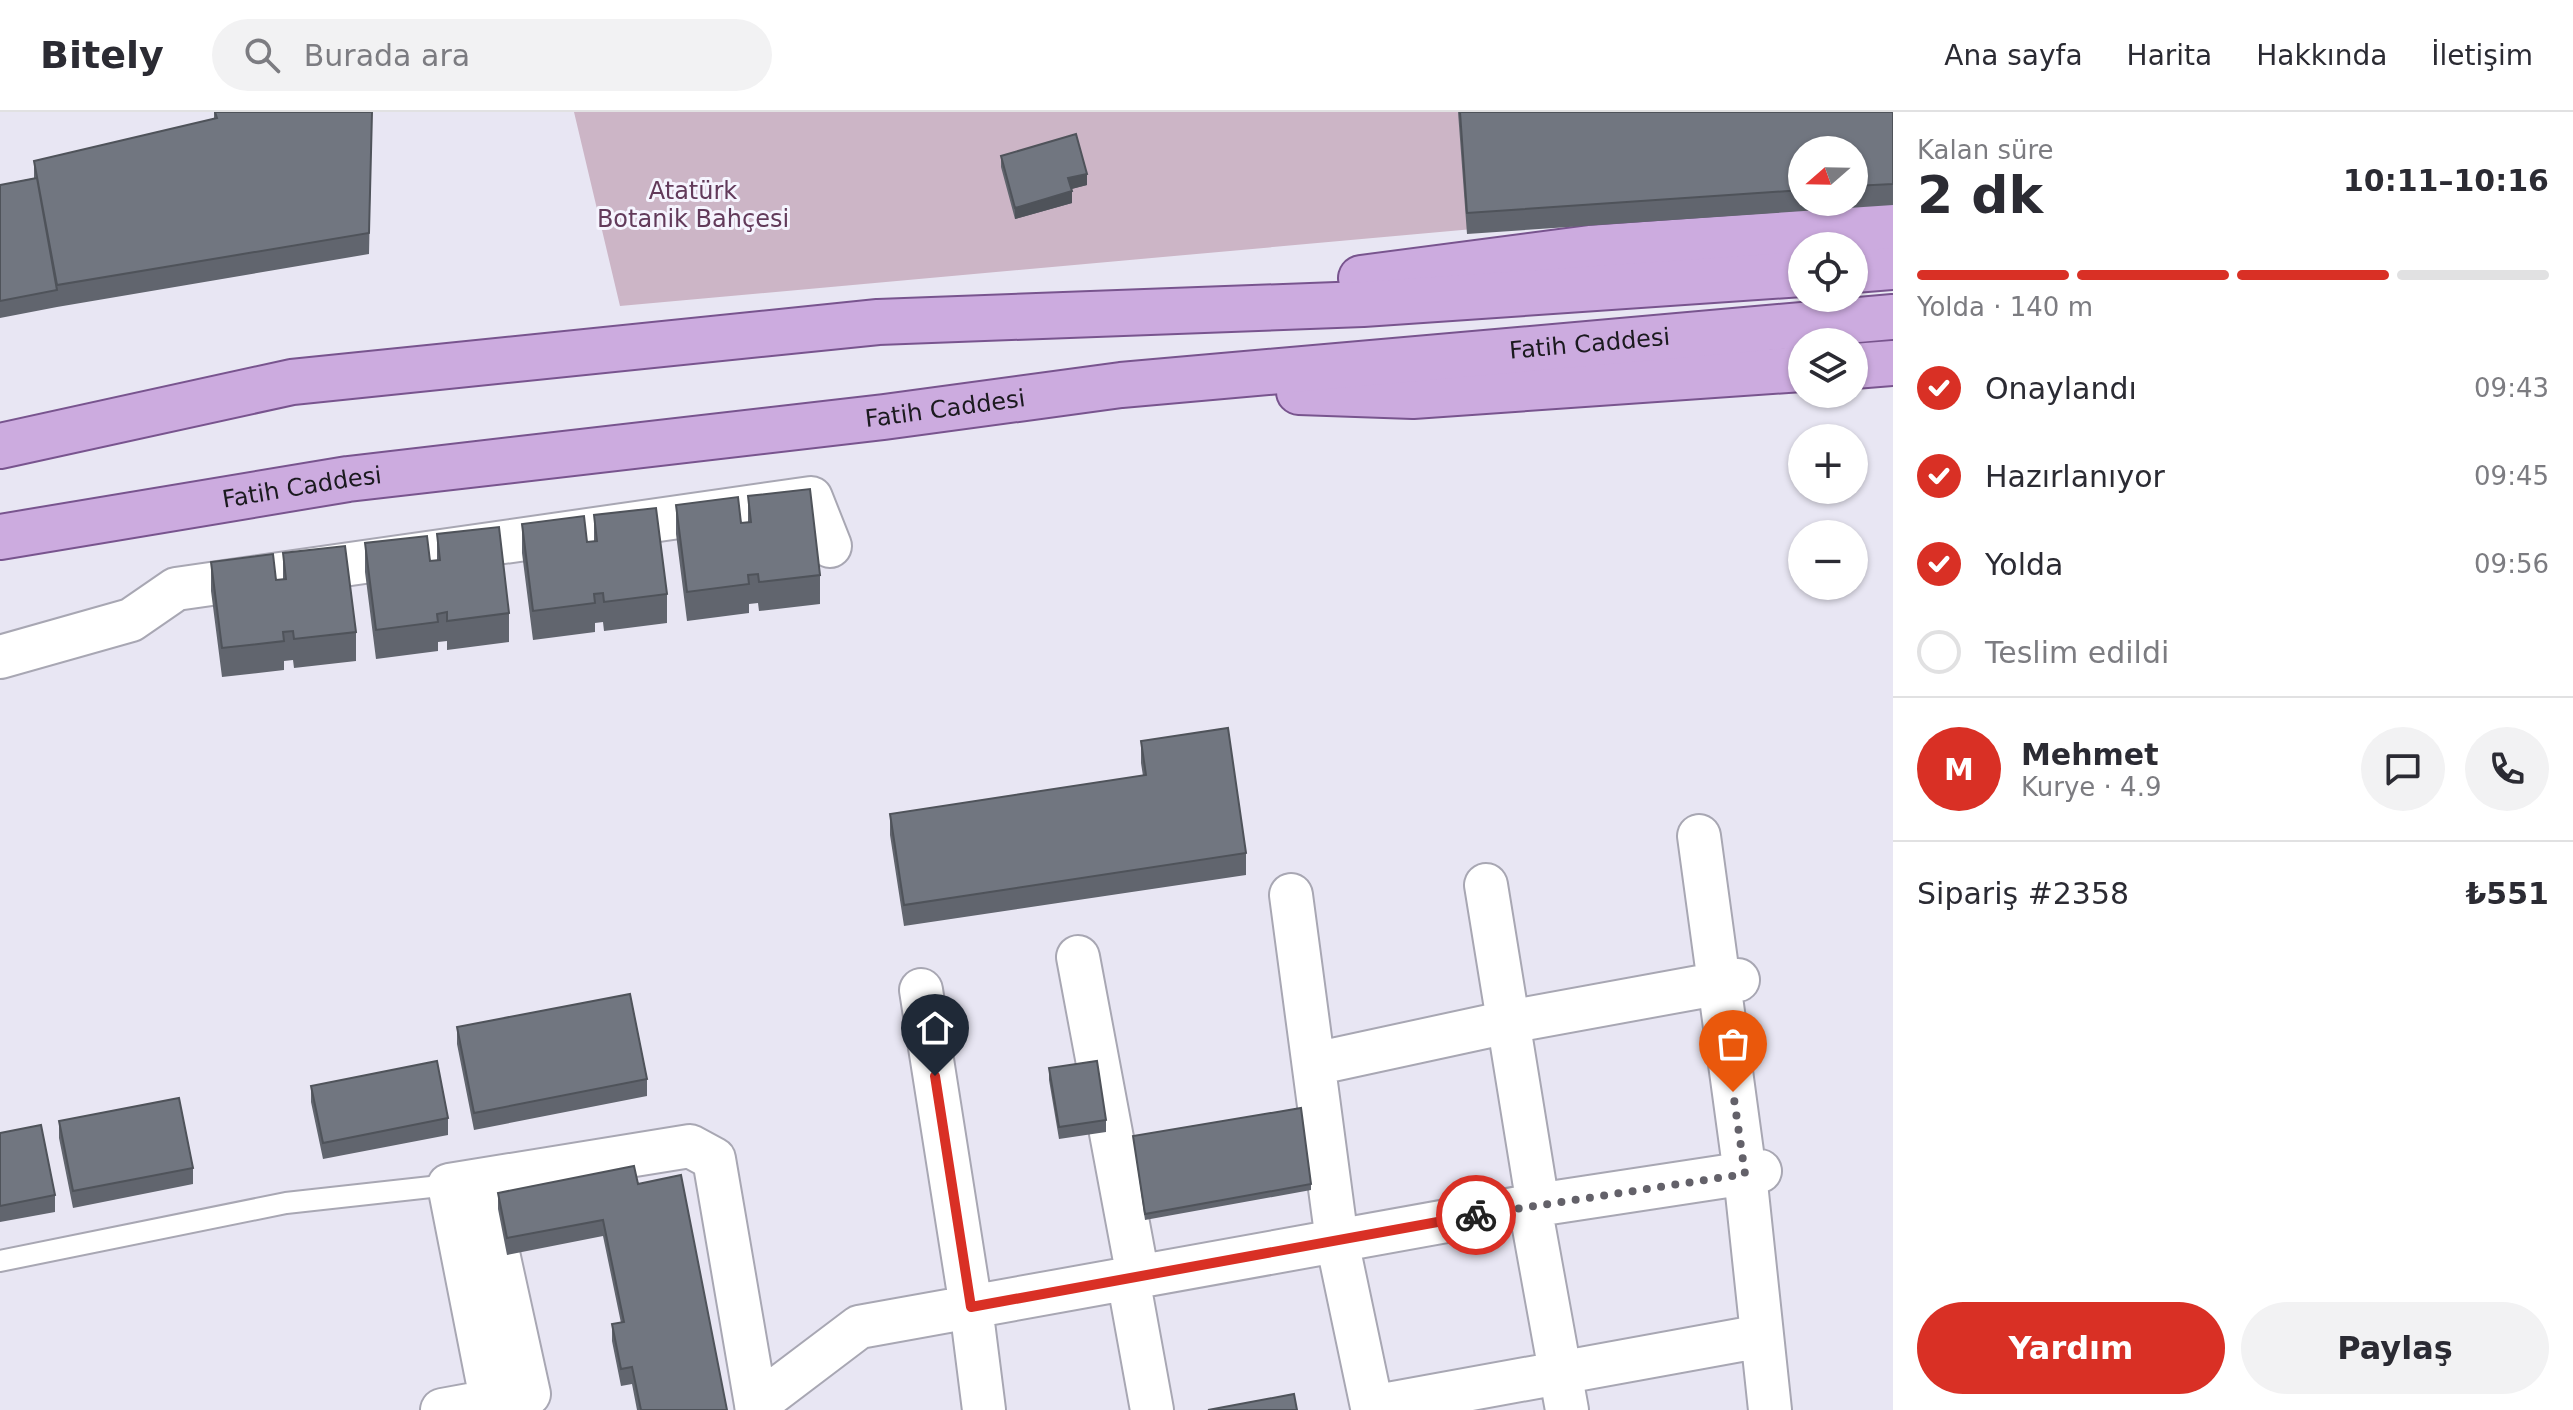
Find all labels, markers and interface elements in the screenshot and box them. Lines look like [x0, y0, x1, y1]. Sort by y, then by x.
search box [212, 19, 772, 91]
text: Bitely [40, 33, 164, 77]
icon: search [240, 33, 284, 77]
text: Burada ara [304, 38, 470, 73]
text: Ana sayfa [1944, 39, 2083, 72]
text: Harita [2127, 39, 2212, 72]
text: Hakkında [2256, 39, 2387, 72]
text: İletişim [2431, 39, 2533, 72]
text: Kalan süre [1917, 135, 2054, 165]
north arrow [1788, 136, 1868, 216]
map controls [1788, 136, 1868, 600]
text: 10:11–10:16 [2343, 163, 2549, 198]
text: 2 dk [1917, 165, 2043, 225]
park label: Atatürk Botanik Bahçesi [597, 177, 789, 233]
button: locate [1788, 232, 1868, 312]
text: Yolda · 140 m [1917, 292, 2093, 322]
street label: Fatih Caddesi [1508, 323, 1671, 365]
button: layers [1788, 328, 1868, 408]
icon: check [1917, 366, 1961, 410]
text: Onaylandı [1985, 371, 2137, 406]
text: 09:43 [2474, 373, 2549, 403]
street label: Fatih Caddesi [864, 384, 1027, 433]
button: + [1788, 424, 1868, 504]
icon: check [1917, 454, 1961, 498]
text: Hazırlanıyor [1985, 459, 2165, 494]
street label: Fatih Caddesi [220, 461, 383, 514]
text: 09:45 [2474, 461, 2549, 491]
button: − [1788, 520, 1868, 600]
icon: check [1917, 542, 1961, 586]
text: Yolda [1985, 547, 2063, 582]
text: 09:56 [2474, 549, 2549, 579]
text: Teslim edildi [1985, 635, 2169, 670]
button: chat [2361, 727, 2445, 811]
button: phone [2465, 727, 2549, 811]
text: Mehmet [2021, 737, 2159, 772]
text: M [1944, 752, 1974, 787]
text: Kurye · 4.9 [2021, 772, 2161, 802]
text: Sipariş #2358 [1917, 876, 2129, 911]
text: ₺551 [2466, 876, 2549, 911]
pin [901, 994, 969, 1076]
icon: home [913, 1006, 957, 1050]
pin [1699, 1010, 1767, 1092]
icon: bag [1711, 1022, 1755, 1066]
courier [1436, 1175, 1516, 1255]
icon: bike [1454, 1193, 1498, 1237]
button: Yardım [1917, 1302, 2225, 1394]
button: Paylaş [2241, 1302, 2549, 1394]

